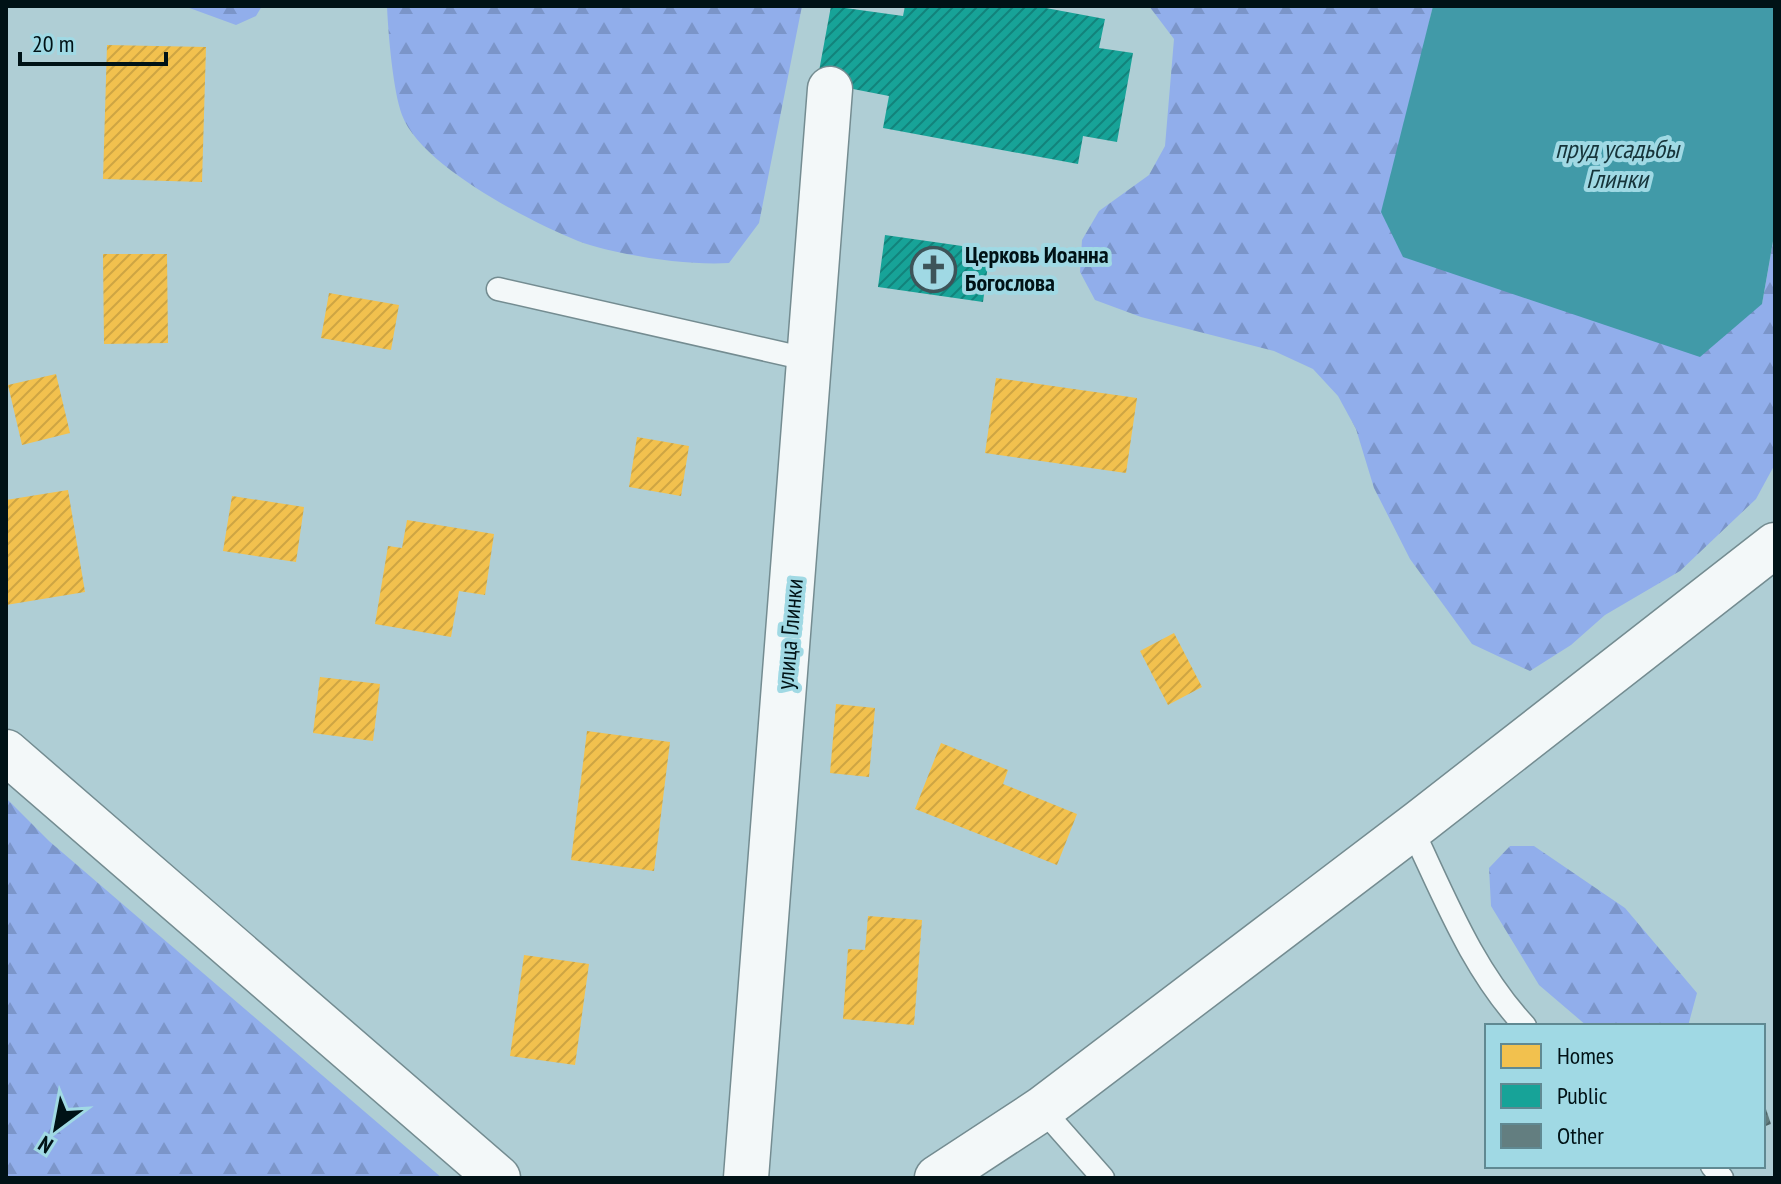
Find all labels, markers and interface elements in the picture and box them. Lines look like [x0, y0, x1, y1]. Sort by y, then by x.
scale bar [20, 16, 166, 66]
text: 20 m [32, 28, 74, 59]
water label: пруд усадьбы Глинки [1555, 132, 1681, 195]
place label: Церковь Иоанна Богослова [965, 239, 1109, 298]
church icon: Церковь Иоанна Богослова [910, 245, 958, 293]
street label: улица Глинки [769, 577, 810, 691]
legend [1485, 1024, 1765, 1168]
text: Homes [1557, 1040, 1614, 1071]
text: Public [1557, 1080, 1608, 1111]
north arrow [16, 1088, 96, 1168]
text: Other [1557, 1120, 1604, 1151]
text: N [33, 1130, 58, 1160]

